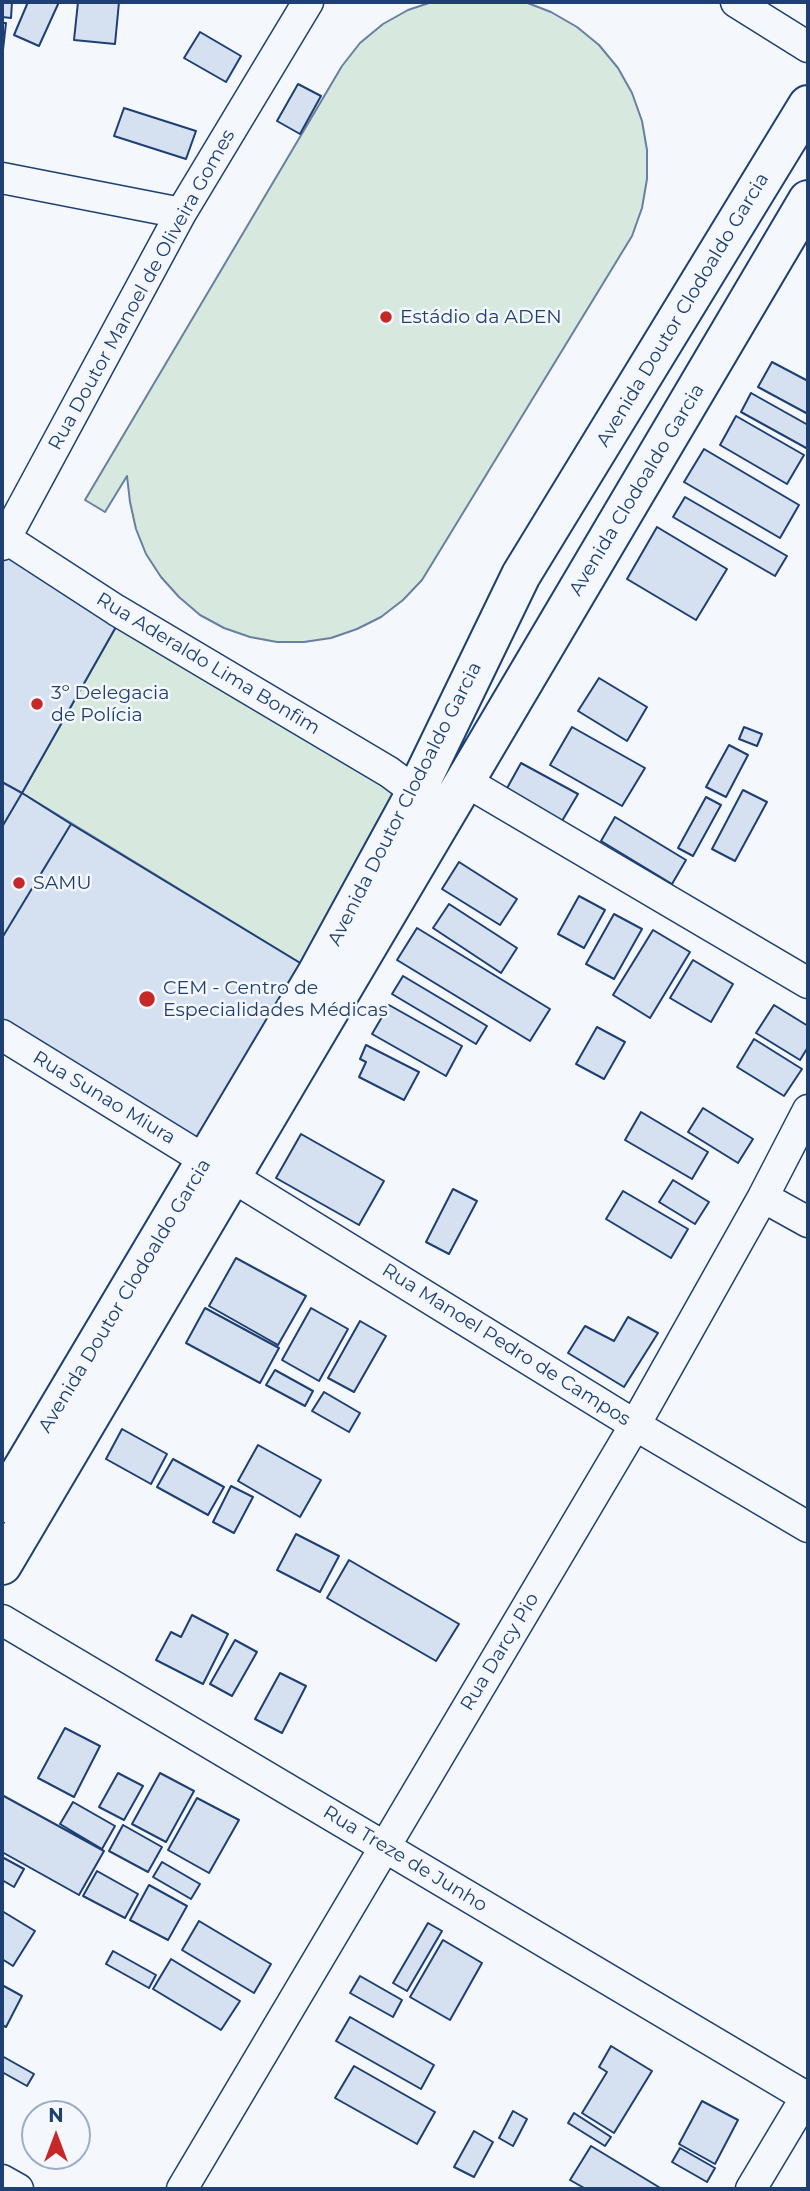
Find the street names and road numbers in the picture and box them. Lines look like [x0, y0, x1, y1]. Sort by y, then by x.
street label: Rua Doutor Manoel de Oliveira Gomes [44, 126, 240, 454]
street label: Avenida Doutor Clodoaldo Garcia [592, 169, 774, 451]
street label: Avenida Clodoaldo Garcia [565, 380, 709, 600]
street label: Rua Aderaldo Lima Bonfim [92, 588, 324, 740]
street label: Avenida Doutor Clodoaldo Garcia [323, 658, 487, 950]
street label: Rua Sunao Miura [29, 1046, 179, 1150]
street label: Avenida Doutor Clodoaldo Garcia [34, 1155, 216, 1437]
street label: Rua Manoel Pedro de Campos [378, 1259, 634, 1431]
street label: Rua Darcy Pio [456, 1589, 544, 1715]
street label: Rua Treze de Junho [319, 1801, 491, 1917]

